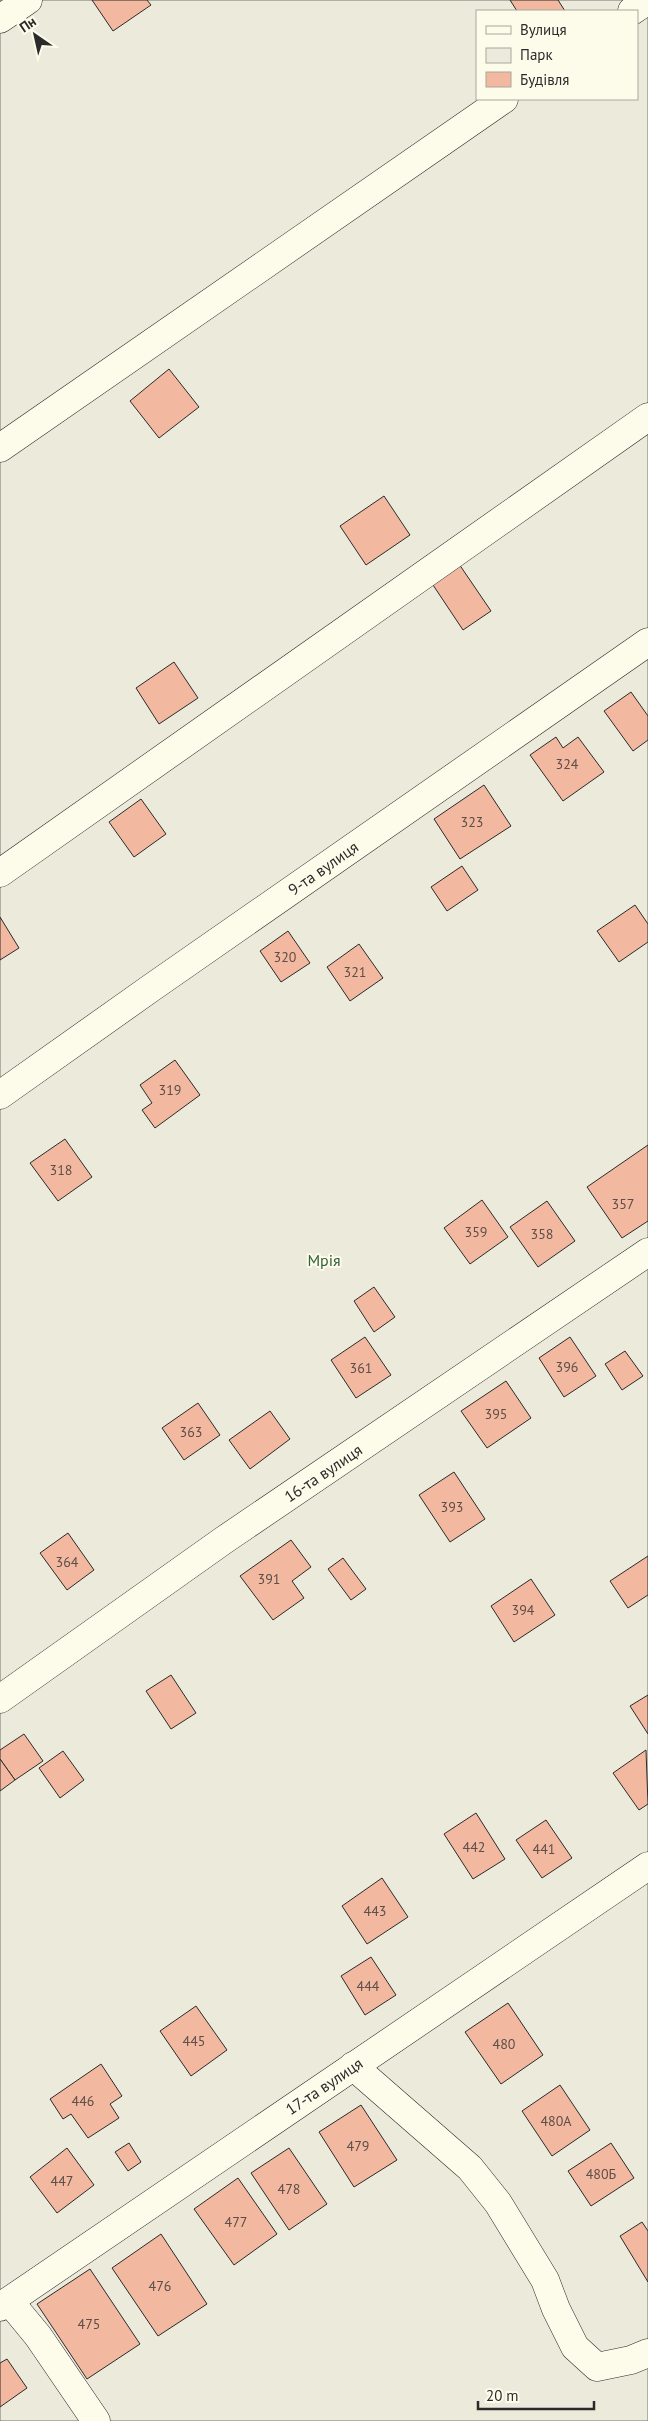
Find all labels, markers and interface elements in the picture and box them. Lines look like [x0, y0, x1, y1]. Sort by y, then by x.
north arrow [10, 10, 60, 60]
legend [476, 10, 638, 100]
text: Пн [16, 12, 40, 36]
text: Вулиця [520, 20, 567, 39]
text: Парк [520, 45, 553, 64]
text: Будівля [520, 70, 569, 89]
house number: 324 [556, 755, 579, 773]
house number: 323 [461, 813, 483, 831]
street label: 9-та вулиця [284, 837, 362, 899]
house number: 320 [274, 948, 297, 966]
house number: 321 [344, 963, 366, 981]
house number: 319 [159, 1081, 181, 1099]
house number: 318 [50, 1161, 72, 1179]
house number: 357 [612, 1195, 634, 1213]
house number: 359 [465, 1223, 487, 1241]
house number: 358 [531, 1225, 553, 1243]
park label: Мрія [307, 1250, 341, 1270]
house number: 396 [556, 1358, 578, 1376]
house number: 361 [350, 1359, 372, 1377]
house number: 395 [485, 1405, 507, 1423]
house number: 363 [180, 1423, 202, 1441]
street label: 16-та вулиця [280, 1440, 366, 1506]
house number: 393 [441, 1498, 463, 1516]
house number: 364 [56, 1553, 79, 1571]
house number: 391 [258, 1570, 280, 1588]
house number: 394 [512, 1601, 535, 1619]
house number: 442 [463, 1838, 485, 1856]
house number: 441 [533, 1840, 555, 1858]
house number: 443 [364, 1902, 386, 1920]
house number: 444 [357, 1977, 380, 1995]
house number: 445 [183, 2032, 205, 2050]
house number: 480 [493, 2035, 516, 2053]
street label: 17-та вулиця [282, 2053, 366, 2119]
house number: 446 [72, 2092, 94, 2110]
house number: 480А [540, 2112, 572, 2130]
house number: 479 [347, 2137, 369, 2155]
house number: 480Б [586, 2165, 617, 2183]
house number: 447 [51, 2172, 73, 2190]
house number: 478 [278, 2180, 300, 2198]
house number: 477 [225, 2213, 247, 2231]
house number: 476 [149, 2277, 171, 2295]
house number: 475 [78, 2315, 100, 2333]
scale bar [478, 2378, 594, 2410]
text: 20 m [486, 2386, 519, 2405]

